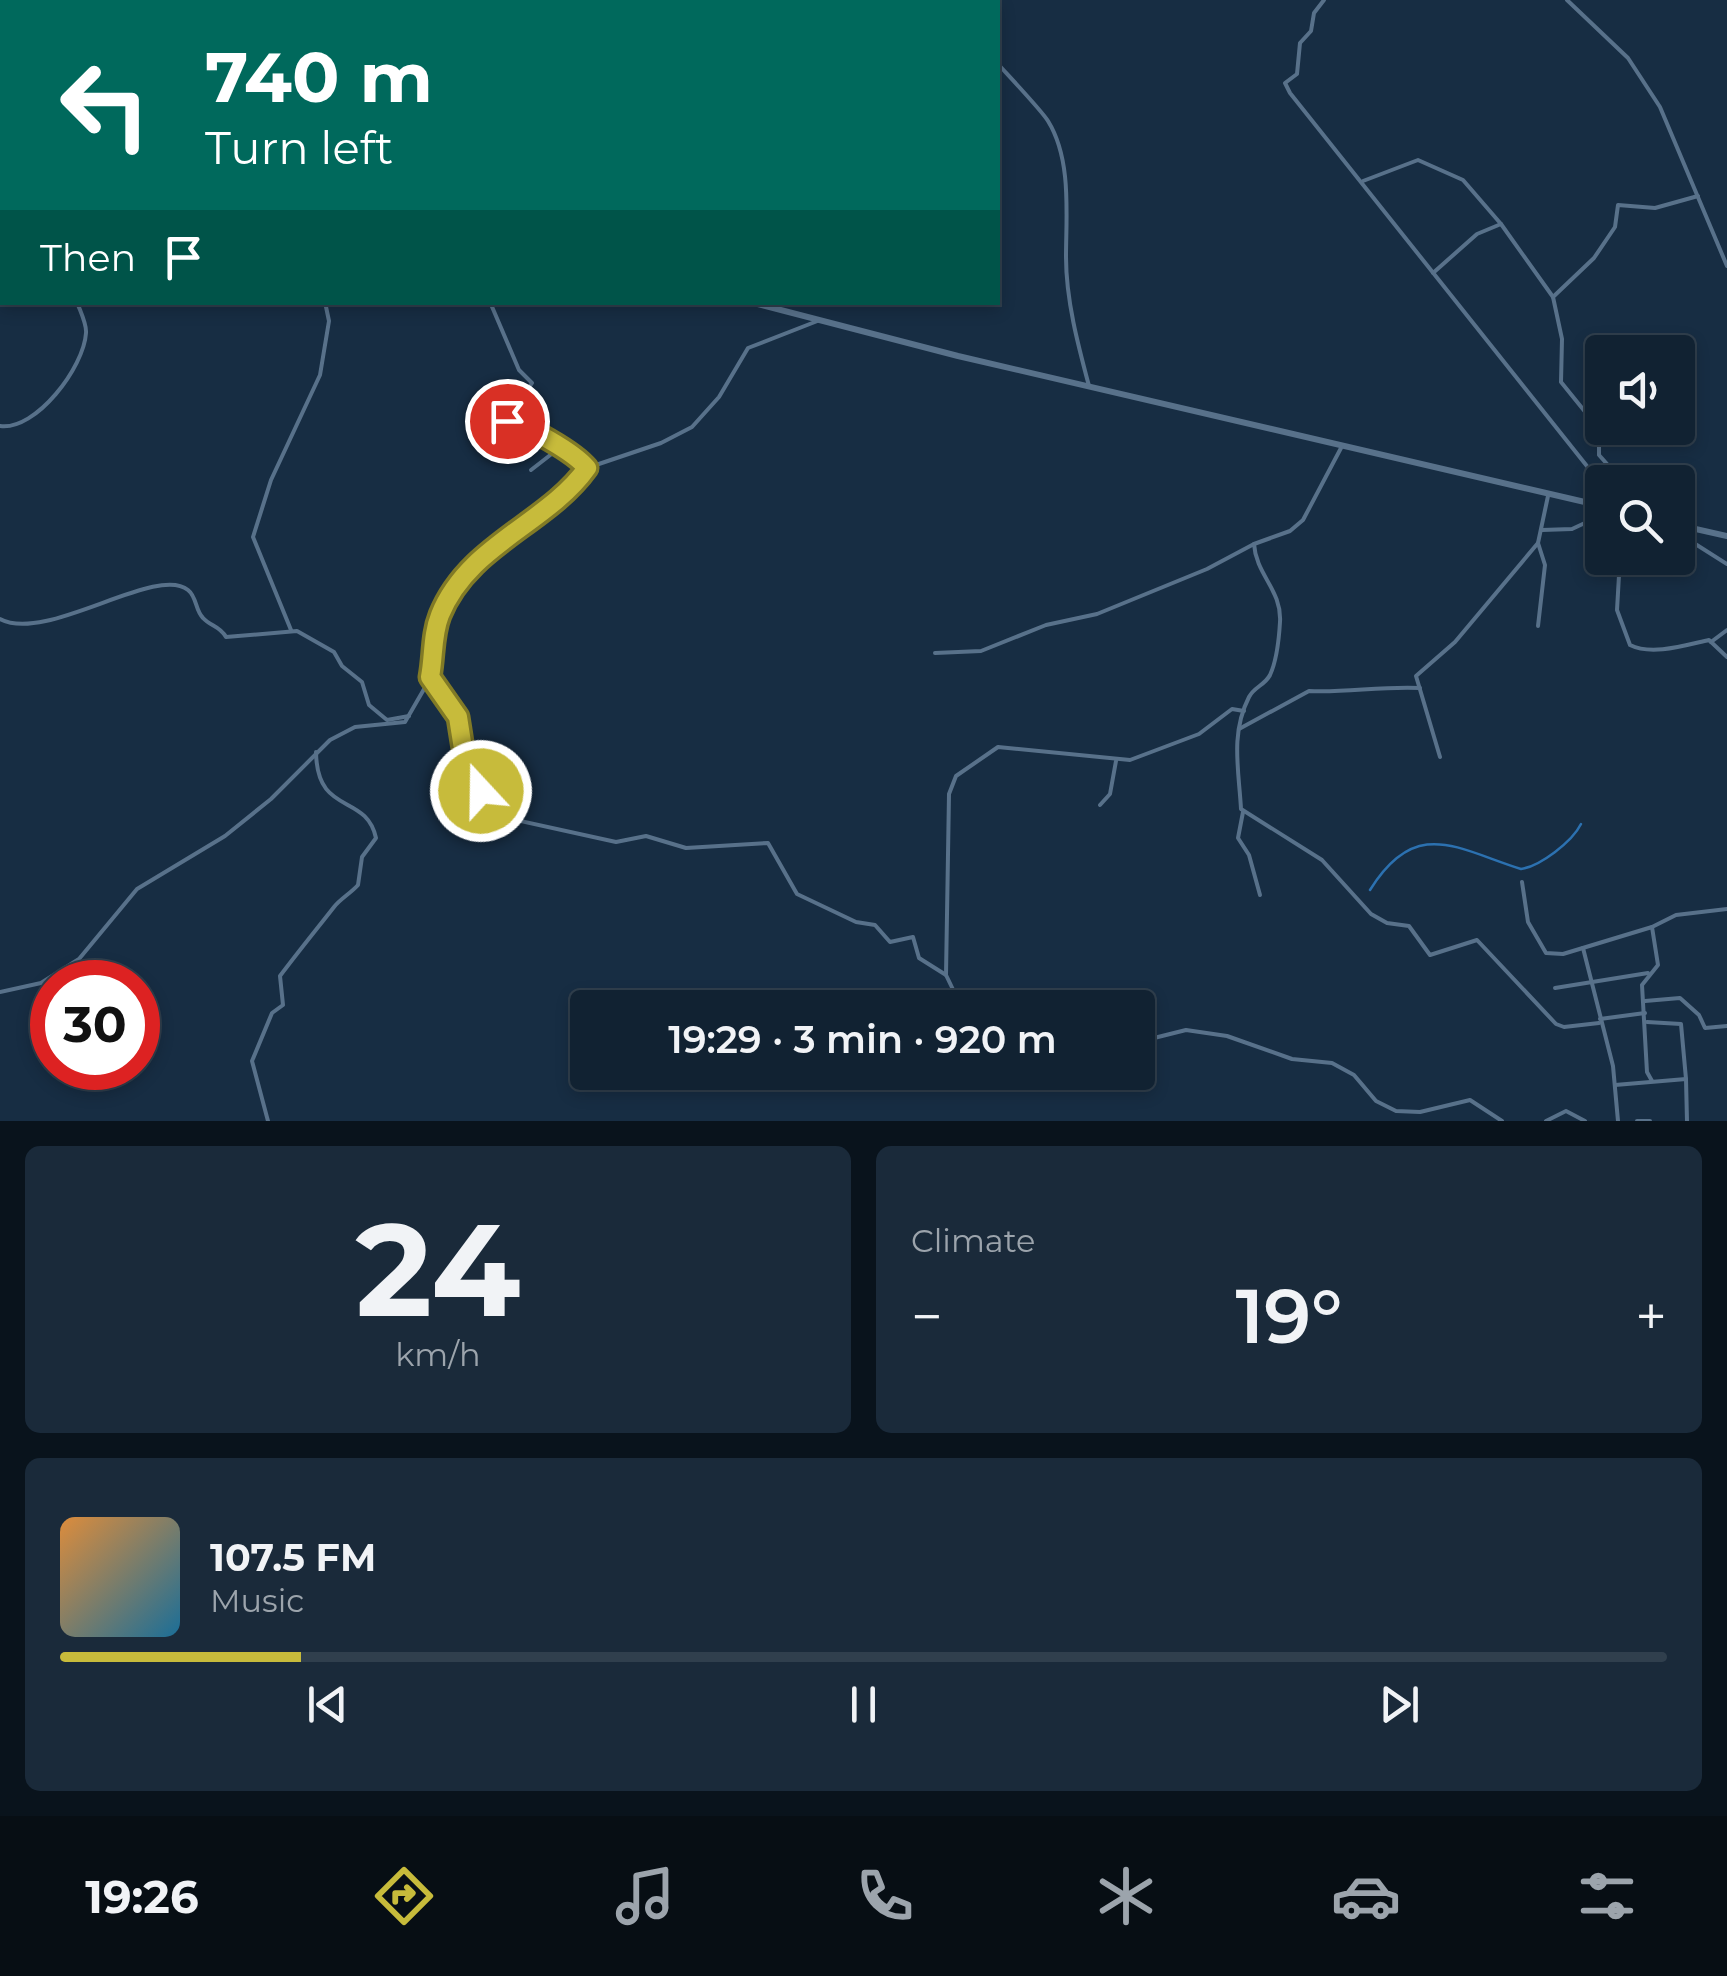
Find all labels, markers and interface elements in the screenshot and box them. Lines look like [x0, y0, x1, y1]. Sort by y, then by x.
text: 740 m [205, 34, 433, 120]
icon: left [40, 40, 170, 170]
text: Turn left [205, 120, 393, 175]
icon: arrive [156, 230, 211, 285]
text: Then [40, 234, 136, 281]
map controls [1585, 335, 1695, 575]
button: sound [1585, 335, 1695, 445]
pin [465, 379, 550, 464]
icon: arrive [480, 394, 535, 449]
button: search [1585, 465, 1695, 575]
position arrow [429, 739, 533, 843]
speed limit sign: 30 [30, 960, 160, 1090]
text: 19:29 · 3 min · 920 m [668, 1016, 1057, 1063]
text: 24 [356, 1190, 520, 1349]
text: Climate [911, 1221, 1035, 1260]
text: 19° [1235, 1270, 1343, 1362]
text: − [911, 1283, 943, 1350]
text: + [1635, 1283, 1667, 1350]
text: km/h [395, 1335, 481, 1374]
text: 107.5 FM [210, 1534, 376, 1581]
text: Music [210, 1581, 304, 1620]
icon: previous [300, 1677, 355, 1732]
icon: pause [836, 1677, 891, 1732]
icon: next [1372, 1677, 1427, 1732]
icon: directions [369, 1861, 439, 1931]
icon: music [610, 1861, 680, 1931]
icon: phone [850, 1861, 920, 1931]
icon: climate [1091, 1861, 1161, 1931]
icon: car [1331, 1861, 1401, 1931]
icon: filters [1572, 1861, 1642, 1931]
text: 19:26 [85, 1869, 199, 1924]

